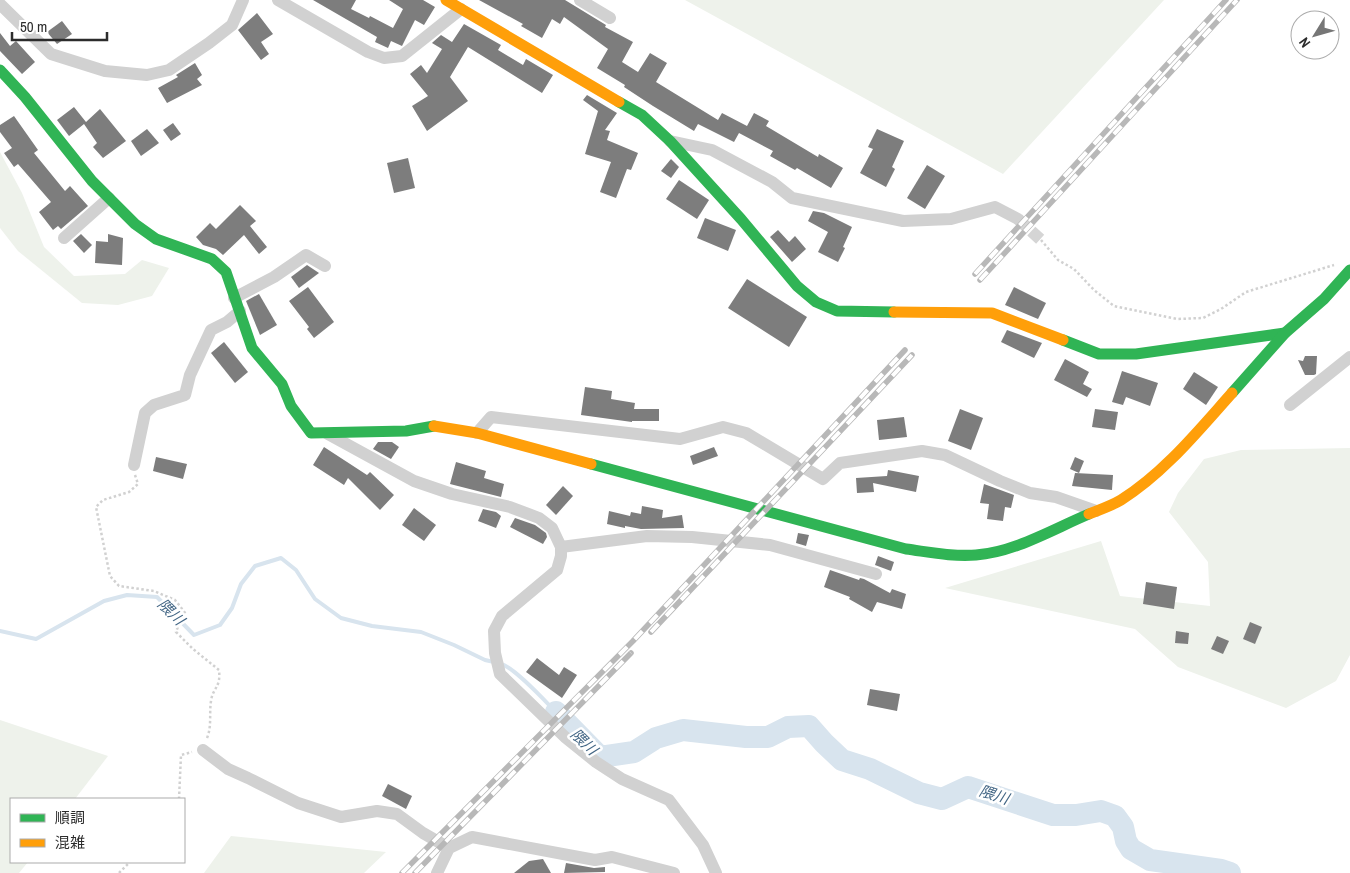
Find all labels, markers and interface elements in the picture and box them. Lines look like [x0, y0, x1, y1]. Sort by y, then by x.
scale bar [12, 10, 108, 42]
north arrow [1290, 10, 1340, 60]
text: 50 m [20, 16, 47, 37]
text: N [1295, 34, 1314, 52]
water label: 隈川 [153, 594, 191, 631]
water label: 隈川 [566, 724, 604, 761]
water label: 隈川 [977, 780, 1014, 810]
legend [10, 798, 185, 863]
text: 順調 [55, 807, 85, 828]
text: 混雑 [55, 832, 85, 853]

